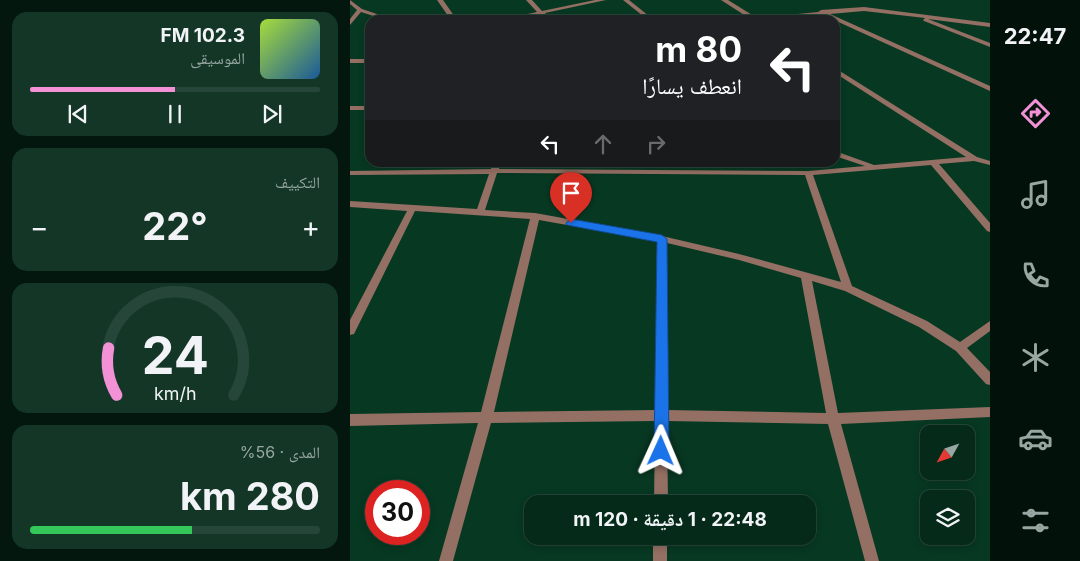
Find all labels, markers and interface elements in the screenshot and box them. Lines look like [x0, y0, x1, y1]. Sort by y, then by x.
text: 22:47 [1004, 23, 1066, 49]
text: 102.3 FM [160, 24, 245, 47]
text: 80 m [655, 28, 742, 70]
icon: left [760, 35, 825, 100]
text: الموسيقى [190, 48, 245, 68]
text: انعطف يسارًا [642, 73, 742, 99]
icon: directions [1018, 96, 1053, 131]
icon: previous [64, 100, 92, 128]
icon: pause [161, 100, 189, 128]
icon: next [258, 100, 286, 128]
icon: left [536, 130, 564, 158]
icon: ahead [589, 130, 617, 158]
icon: right [642, 130, 670, 158]
text: التكييف [275, 172, 320, 192]
pin [550, 172, 592, 223]
icon: music [1018, 177, 1053, 212]
icon: arrive [557, 179, 585, 207]
text: 22° [142, 203, 208, 249]
text: − [30, 210, 49, 244]
text: + [301, 210, 320, 244]
icon: phone [1018, 258, 1053, 293]
text: 24 [141, 324, 209, 387]
icon: climate [1018, 340, 1053, 375]
text: km/h [154, 383, 196, 404]
icon: car [1018, 421, 1053, 456]
position arrow [634, 424, 686, 476]
north arrow [920, 425, 975, 480]
map controls [920, 425, 975, 545]
text: المدى · 56% [240, 442, 320, 462]
text: 280 km [180, 473, 320, 519]
speed limit sign: 30 [365, 480, 430, 545]
button: layers [920, 490, 975, 545]
icon: filters [1018, 503, 1053, 538]
text: 22:48 · 1 دقيقة · 120 m [573, 508, 767, 531]

